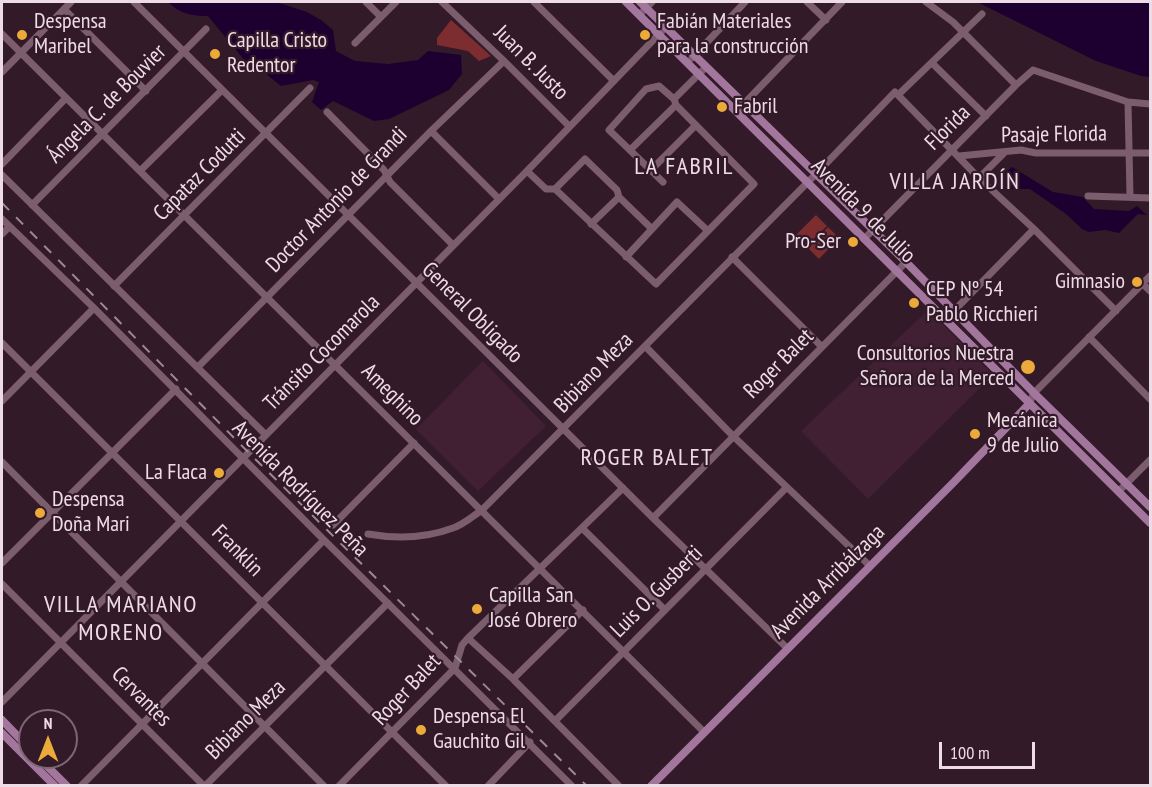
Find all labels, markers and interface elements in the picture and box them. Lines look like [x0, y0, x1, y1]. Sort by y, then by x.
place label: Despensa Maribel [34, 9, 107, 60]
place label: Fabián Materiales para la construcción [657, 9, 808, 60]
street label: Juan B. Justo [488, 20, 574, 106]
marker: Despensa Maribel [15, 28, 29, 42]
place label: Capilla Cristo Redentor [227, 28, 327, 80]
marker: Fabián Materiales para la construcción [638, 28, 652, 42]
street label: Ángela C. de Bouvier [42, 39, 172, 169]
marker: Capilla Cristo Redentor [208, 47, 222, 61]
place label: Fabril [734, 94, 777, 120]
marker: Fabril [715, 100, 729, 114]
street label: Florida [920, 100, 976, 156]
street label: Pasaje Florida [1001, 121, 1107, 149]
street label: Doctor Antonio de Grandi [261, 122, 413, 278]
street label: Capataz Codutti [148, 123, 252, 227]
district label: LA FABRIL [634, 153, 734, 181]
street label: Avenida 9 de Julio [805, 153, 921, 269]
district label: VILLA JARDÍN [890, 168, 1020, 196]
place label: Pro-Ser [785, 229, 841, 255]
marker: Pro-Ser [846, 235, 860, 249]
street label: General Obligado [416, 257, 528, 369]
place label: Gimnasio [1055, 269, 1125, 295]
marker: Gimnasio [1130, 275, 1144, 289]
place label: CEP Nº 54 Pablo Ricchieri [926, 277, 1038, 328]
street label: Tránsito Cocomarola [258, 289, 386, 417]
marker: CEP Nº 54 Pablo Ricchieri [907, 296, 921, 310]
street label: Roger Balet [739, 324, 819, 404]
street label: Bibiano Meza [549, 327, 639, 419]
place label: Consultorios Nuestra Señora de la Merced [857, 341, 1014, 392]
marker: Consultorios Nuestra Señora de la Merced [1019, 358, 1037, 376]
street label: Ameghino [356, 359, 428, 431]
place label: Mecánica 9 de Julio [987, 408, 1059, 460]
street label: Avenida Rodríguez Peña [226, 415, 374, 563]
marker: Mecánica 9 de Julio [968, 427, 982, 441]
district label: ROGER BALET [581, 444, 713, 472]
place label: La Flaca [145, 460, 207, 486]
marker: La Flaca [212, 466, 226, 480]
place label: Despensa Doña Mari [52, 487, 130, 538]
marker: Despensa Doña Mari [33, 506, 47, 520]
street label: Avenida Arribálzaga [765, 519, 891, 645]
street label: Franklin [206, 520, 268, 582]
street label: Luis O. Gusberti [606, 541, 708, 643]
place label: Capilla San José Obrero [489, 583, 577, 634]
district label: VILLA MARIANO MORENO [44, 591, 198, 647]
marker: Capilla San José Obrero [470, 602, 484, 616]
street label: Roger Balet [367, 649, 447, 731]
street label: Cervantes [106, 662, 176, 732]
street label: Bibiano Meza [201, 675, 291, 765]
place label: Despensa El Gauchito Gil [433, 704, 525, 756]
north arrow [18, 709, 78, 769]
text: N [44, 713, 52, 733]
marker: Despensa El Gauchito Gil [414, 723, 428, 737]
scale bar [942, 730, 1038, 768]
text: 100 m [950, 741, 990, 764]

